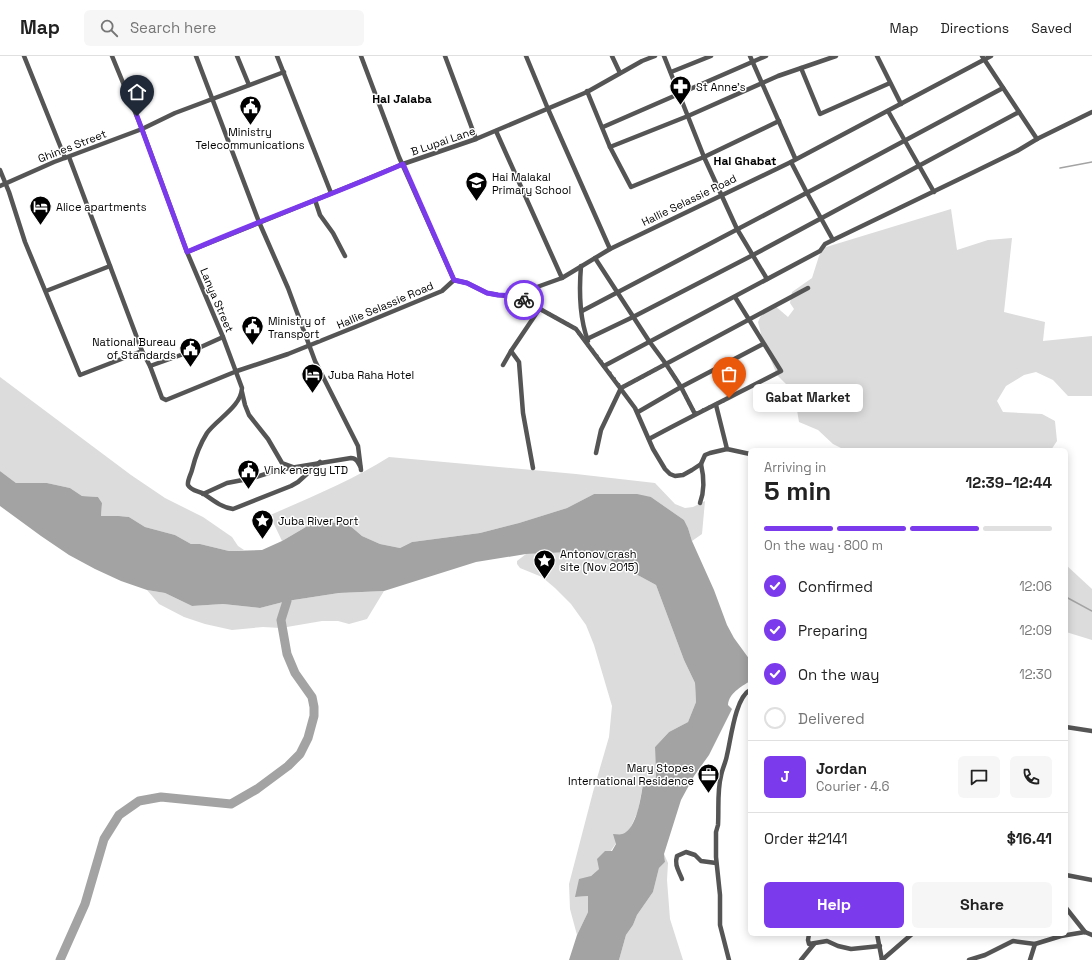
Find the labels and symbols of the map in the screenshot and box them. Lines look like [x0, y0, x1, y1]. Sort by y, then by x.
pharmacy icon: St Anne's [667, 74, 693, 107]
pin [120, 75, 154, 116]
place label: St Anne's [696, 80, 746, 94]
district label: Hai Jalaba [372, 91, 432, 107]
public building icon: Ministry Telecommunications [237, 93, 263, 126]
street label: B Lupai Lane [409, 123, 477, 159]
place label: Ministry Telecommunications [195, 125, 305, 152]
street label: Ghines Street [36, 127, 108, 165]
district label: Hai Ghabat [714, 153, 776, 169]
school or university icon: Hai Malakal Primary School [463, 170, 489, 203]
place label: Hai Malakal Primary School [492, 170, 571, 197]
street label: Hallie Selassie Road [639, 171, 739, 229]
hotel icon: Alice apartments [27, 194, 53, 227]
place label: Alice apartments [56, 200, 147, 214]
street label: Lanya Street [197, 266, 237, 334]
street label: Hallie Selassie Road [334, 278, 436, 332]
courier [504, 280, 544, 320]
public building icon: Ministry of Transport [240, 314, 266, 347]
place label: Ministry of Transport [268, 314, 326, 341]
place label: National Bureau of Standards [92, 335, 176, 362]
public building icon: National Bureau of Standards [178, 335, 204, 368]
pin [712, 357, 746, 398]
hotel icon: Juba Raha Hotel [299, 362, 325, 395]
place label: Juba Raha Hotel [328, 368, 414, 382]
callout: Gabat Market [753, 384, 863, 412]
public building icon: Vink energy LTD [236, 457, 262, 490]
place label: Vink energy LTD [264, 463, 348, 477]
place icon: Juba River Port [249, 508, 275, 541]
place label: Juba River Port [278, 514, 359, 528]
place icon: Antonov crash site (Nov 2015) [531, 547, 557, 580]
place label: Antonov crash site (Nov 2015) [560, 547, 639, 574]
place label: Mary Stopes International Residence [568, 761, 694, 788]
office icon: Mary Stopes International Residence [696, 761, 722, 794]

